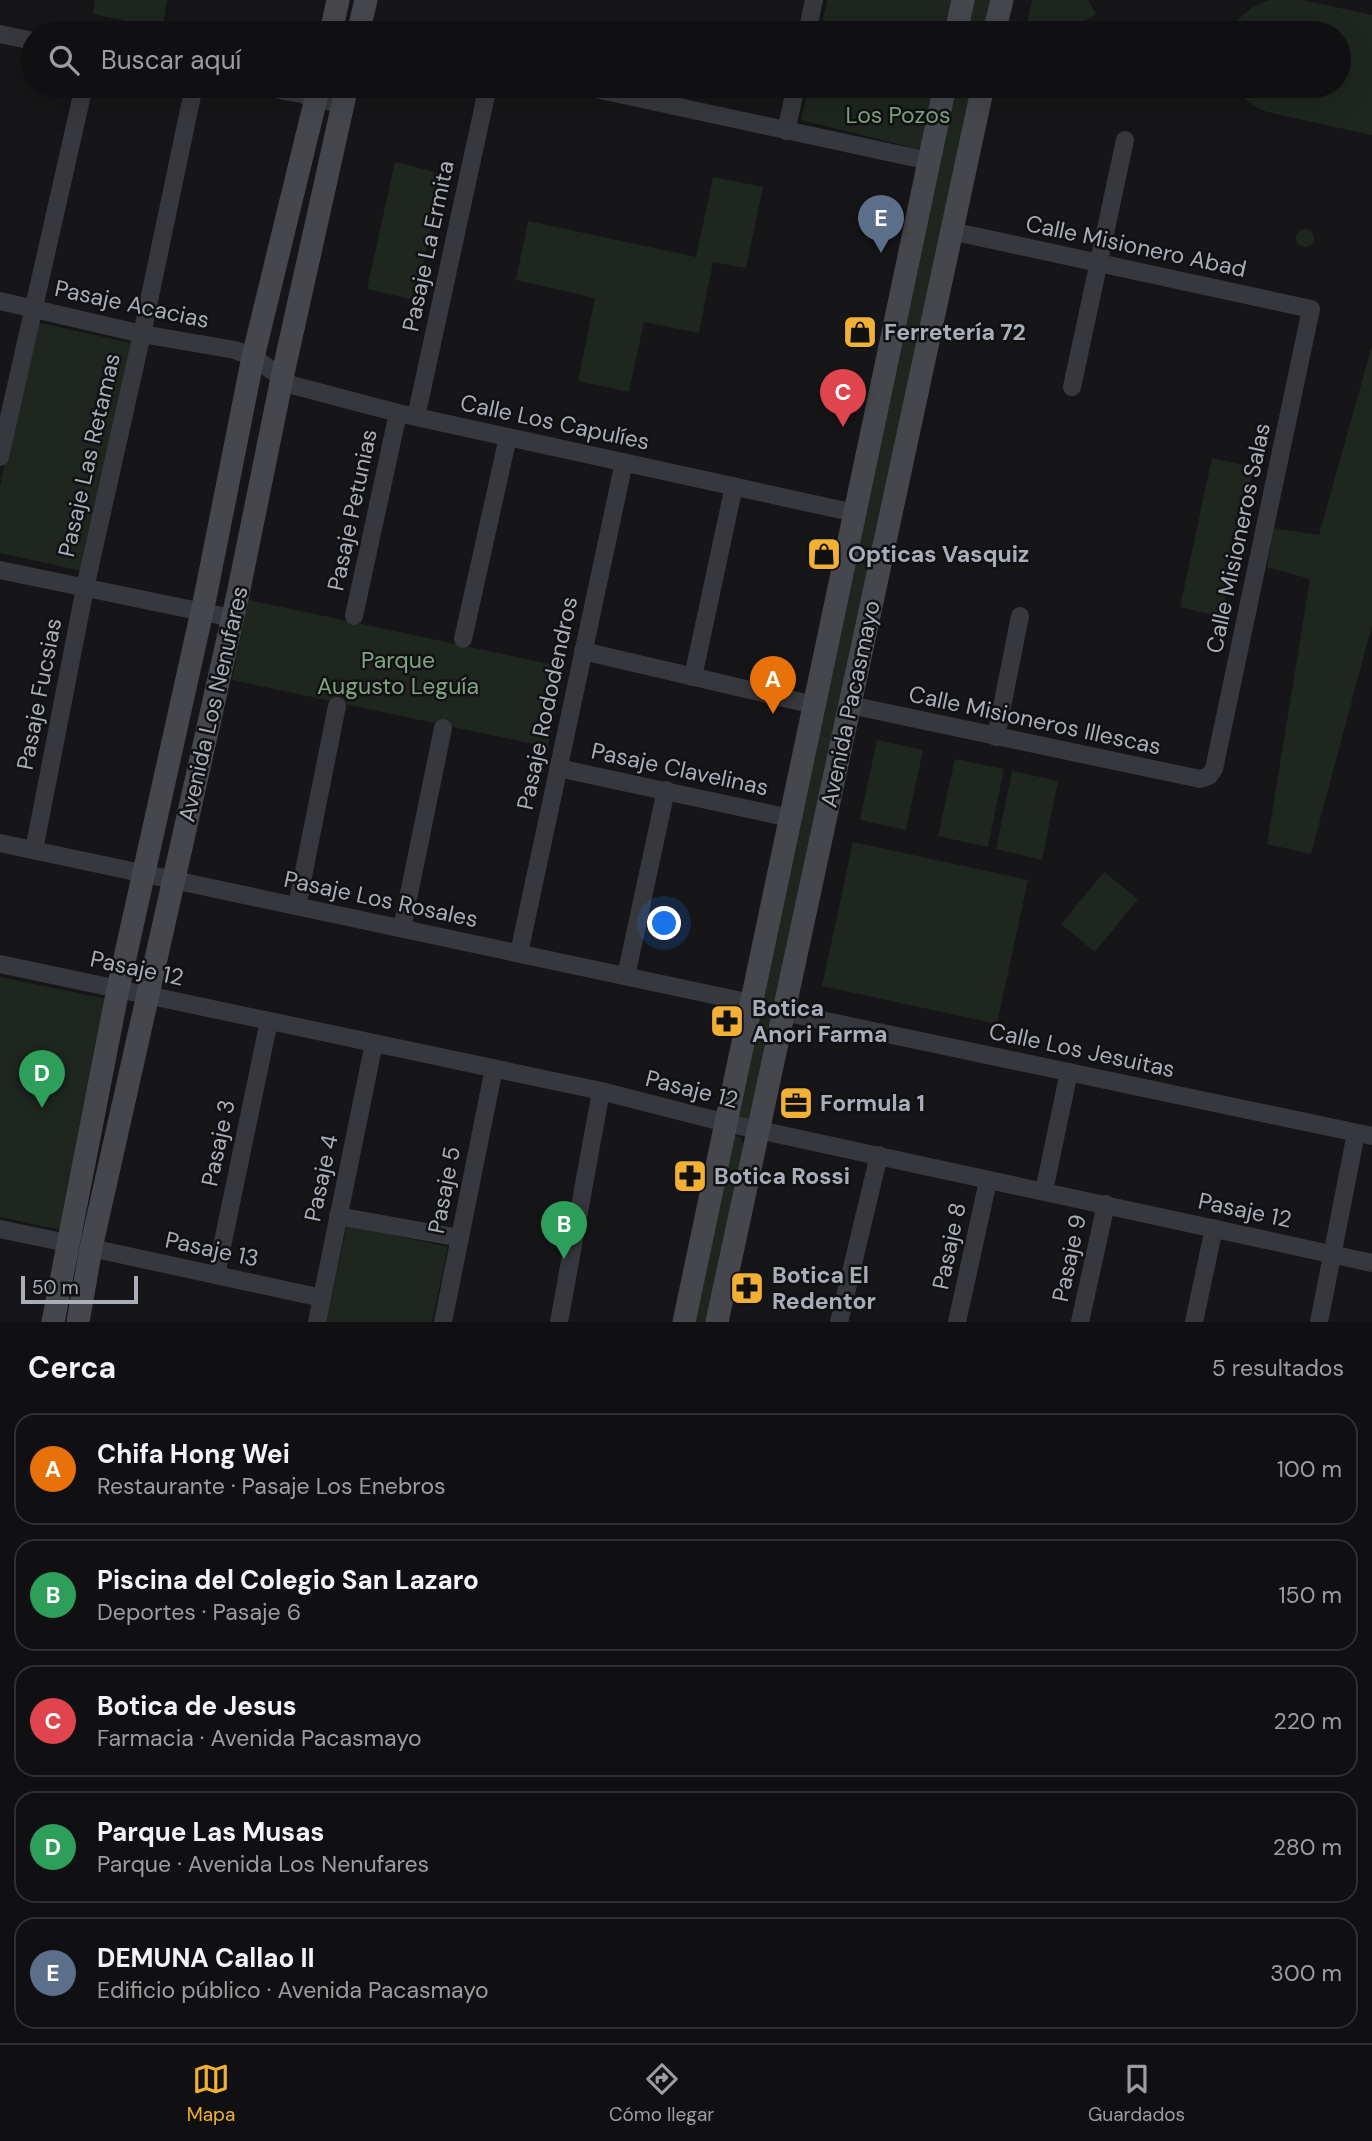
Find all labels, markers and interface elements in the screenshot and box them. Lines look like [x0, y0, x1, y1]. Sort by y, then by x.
search box [21, 21, 1351, 98]
icon: search [45, 41, 83, 79]
text: Buscar aquí [101, 43, 241, 77]
park label: Los Pozos [846, 100, 950, 130]
street label: Pasaje La Ermita [395, 158, 461, 334]
pin: E [858, 195, 904, 253]
street label: Calle Misionero Abad [1023, 208, 1249, 284]
street label: Pasaje Acacias [52, 273, 212, 335]
shop icon: Ferretería 72 [841, 313, 879, 351]
place label: Ferretería 72 [884, 317, 1026, 347]
street label: Pasaje Las Retamas [51, 350, 127, 560]
pin: C [820, 369, 866, 427]
street label: Calle Los Capulíes [458, 387, 652, 457]
street label: Calle Misioneros Salas [1199, 420, 1277, 656]
street label: Pasaje Petunias [320, 426, 384, 594]
shop icon: Opticas Vasquiz [805, 535, 843, 573]
place label: Opticas Vasquiz [848, 539, 1029, 569]
street label: Avenida Los Nenufares [171, 583, 255, 825]
street label: Pasaje Rododendros [510, 594, 584, 812]
street label: Avenida Pacasmayo [813, 598, 887, 810]
street label: Pasaje Fucsias [10, 616, 68, 772]
park label: Parque Augusto Leguía [317, 645, 479, 701]
pin: A [750, 656, 796, 714]
street label: Calle Misioneros Illescas [906, 679, 1164, 761]
street label: Pasaje Clavelinas [589, 736, 771, 802]
street label: Pasaje Los Rosales [281, 864, 481, 934]
your location [647, 906, 681, 940]
street label: Pasaje 12 [88, 943, 186, 993]
place label: Botica Anori Farma [752, 993, 887, 1049]
pharmacy icon: Botica Anori Farma [708, 1002, 746, 1040]
street label: Calle Los Jesuitas [986, 1016, 1178, 1084]
pin: D [19, 1050, 65, 1108]
street label: Pasaje 12 [642, 1063, 742, 1115]
office icon: Formula 1 [777, 1084, 815, 1122]
place label: Formula 1 [820, 1088, 925, 1118]
street label: Pasaje 3 [194, 1097, 242, 1189]
street label: Pasaje 4 [297, 1132, 345, 1224]
street label: Pasaje 5 [421, 1144, 467, 1236]
pharmacy icon: Botica Rossi [671, 1157, 709, 1195]
place label: Botica Rossi [714, 1161, 850, 1191]
street label: Pasaje 12 [1196, 1185, 1294, 1235]
street label: Pasaje 8 [925, 1200, 973, 1292]
pin: B [541, 1201, 587, 1259]
street label: Pasaje 9 [1045, 1212, 1093, 1304]
street label: Pasaje 13 [162, 1224, 262, 1274]
place label: Botica El Redentor [772, 1260, 876, 1316]
pharmacy icon: Botica El Redentor [728, 1269, 766, 1307]
scale bar [21, 1273, 138, 1305]
text: 50 m [32, 1275, 79, 1300]
text: Cerca [28, 1348, 116, 1387]
text: 5 resultados [1212, 1353, 1344, 1383]
text: Chifa Hong Wei [97, 1437, 290, 1471]
text: A [45, 1454, 61, 1484]
text: 100 m [1277, 1454, 1342, 1484]
text: Restaurante · Pasaje Los Enebros [97, 1471, 446, 1501]
text: Piscina del Colegio San Lazaro [97, 1563, 479, 1597]
text: B [46, 1580, 60, 1610]
text: 150 m [1278, 1580, 1342, 1610]
text: Deportes · Pasaje 6 [97, 1597, 301, 1627]
text: Botica de Jesus [97, 1689, 297, 1723]
text: C [45, 1706, 61, 1736]
text: 220 m [1273, 1706, 1342, 1736]
text: Farmacia · Avenida Pacasmayo [97, 1723, 422, 1753]
text: Parque Las Musas [97, 1815, 324, 1849]
text: D [45, 1832, 61, 1862]
text: 280 m [1273, 1832, 1342, 1862]
text: Parque · Avenida Los Nenufares [97, 1849, 429, 1879]
text: DEMUNA Callao II [97, 1941, 315, 1975]
text: E [46, 1958, 60, 1988]
text: 300 m [1270, 1958, 1342, 1988]
text: Edificio público · Avenida Pacasmayo [97, 1975, 489, 2005]
tab: Mapa [187, 2060, 235, 2127]
tab: Cómo llegar [609, 2060, 714, 2127]
tab: Guardados [1088, 2060, 1185, 2127]

